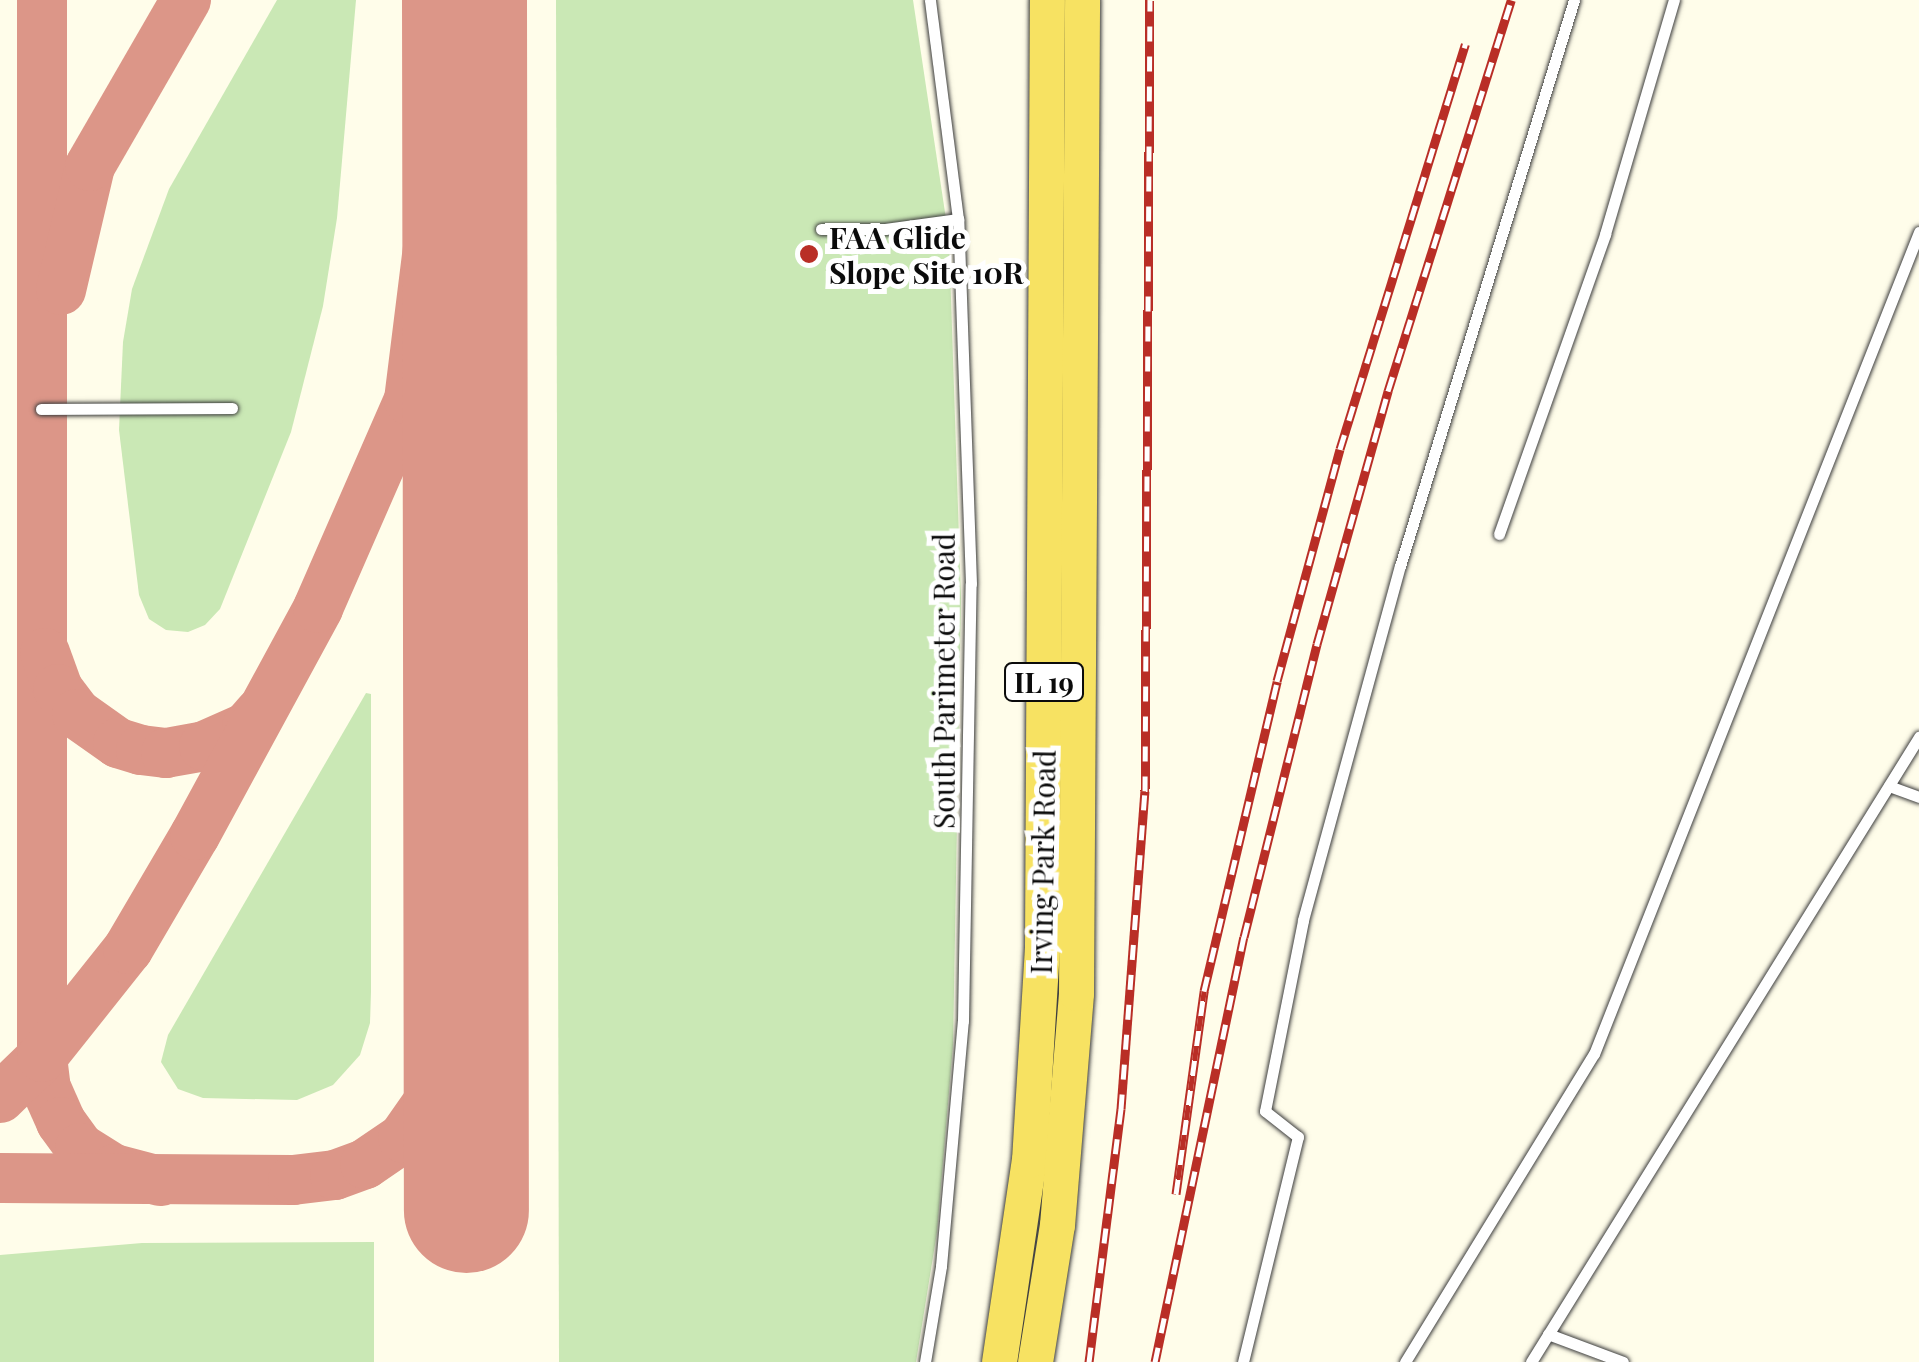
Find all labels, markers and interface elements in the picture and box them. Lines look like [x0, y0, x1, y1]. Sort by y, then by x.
place label: FAA Glide Slope Site 10R [829, 219, 1024, 290]
marker: FAA Glide Slope Site 10R [798, 243, 820, 265]
street label: South Parimeter Road [925, 533, 961, 829]
road number: IL 19 [1002, 659, 1086, 705]
street label: Irving Park Road [1022, 749, 1062, 975]

